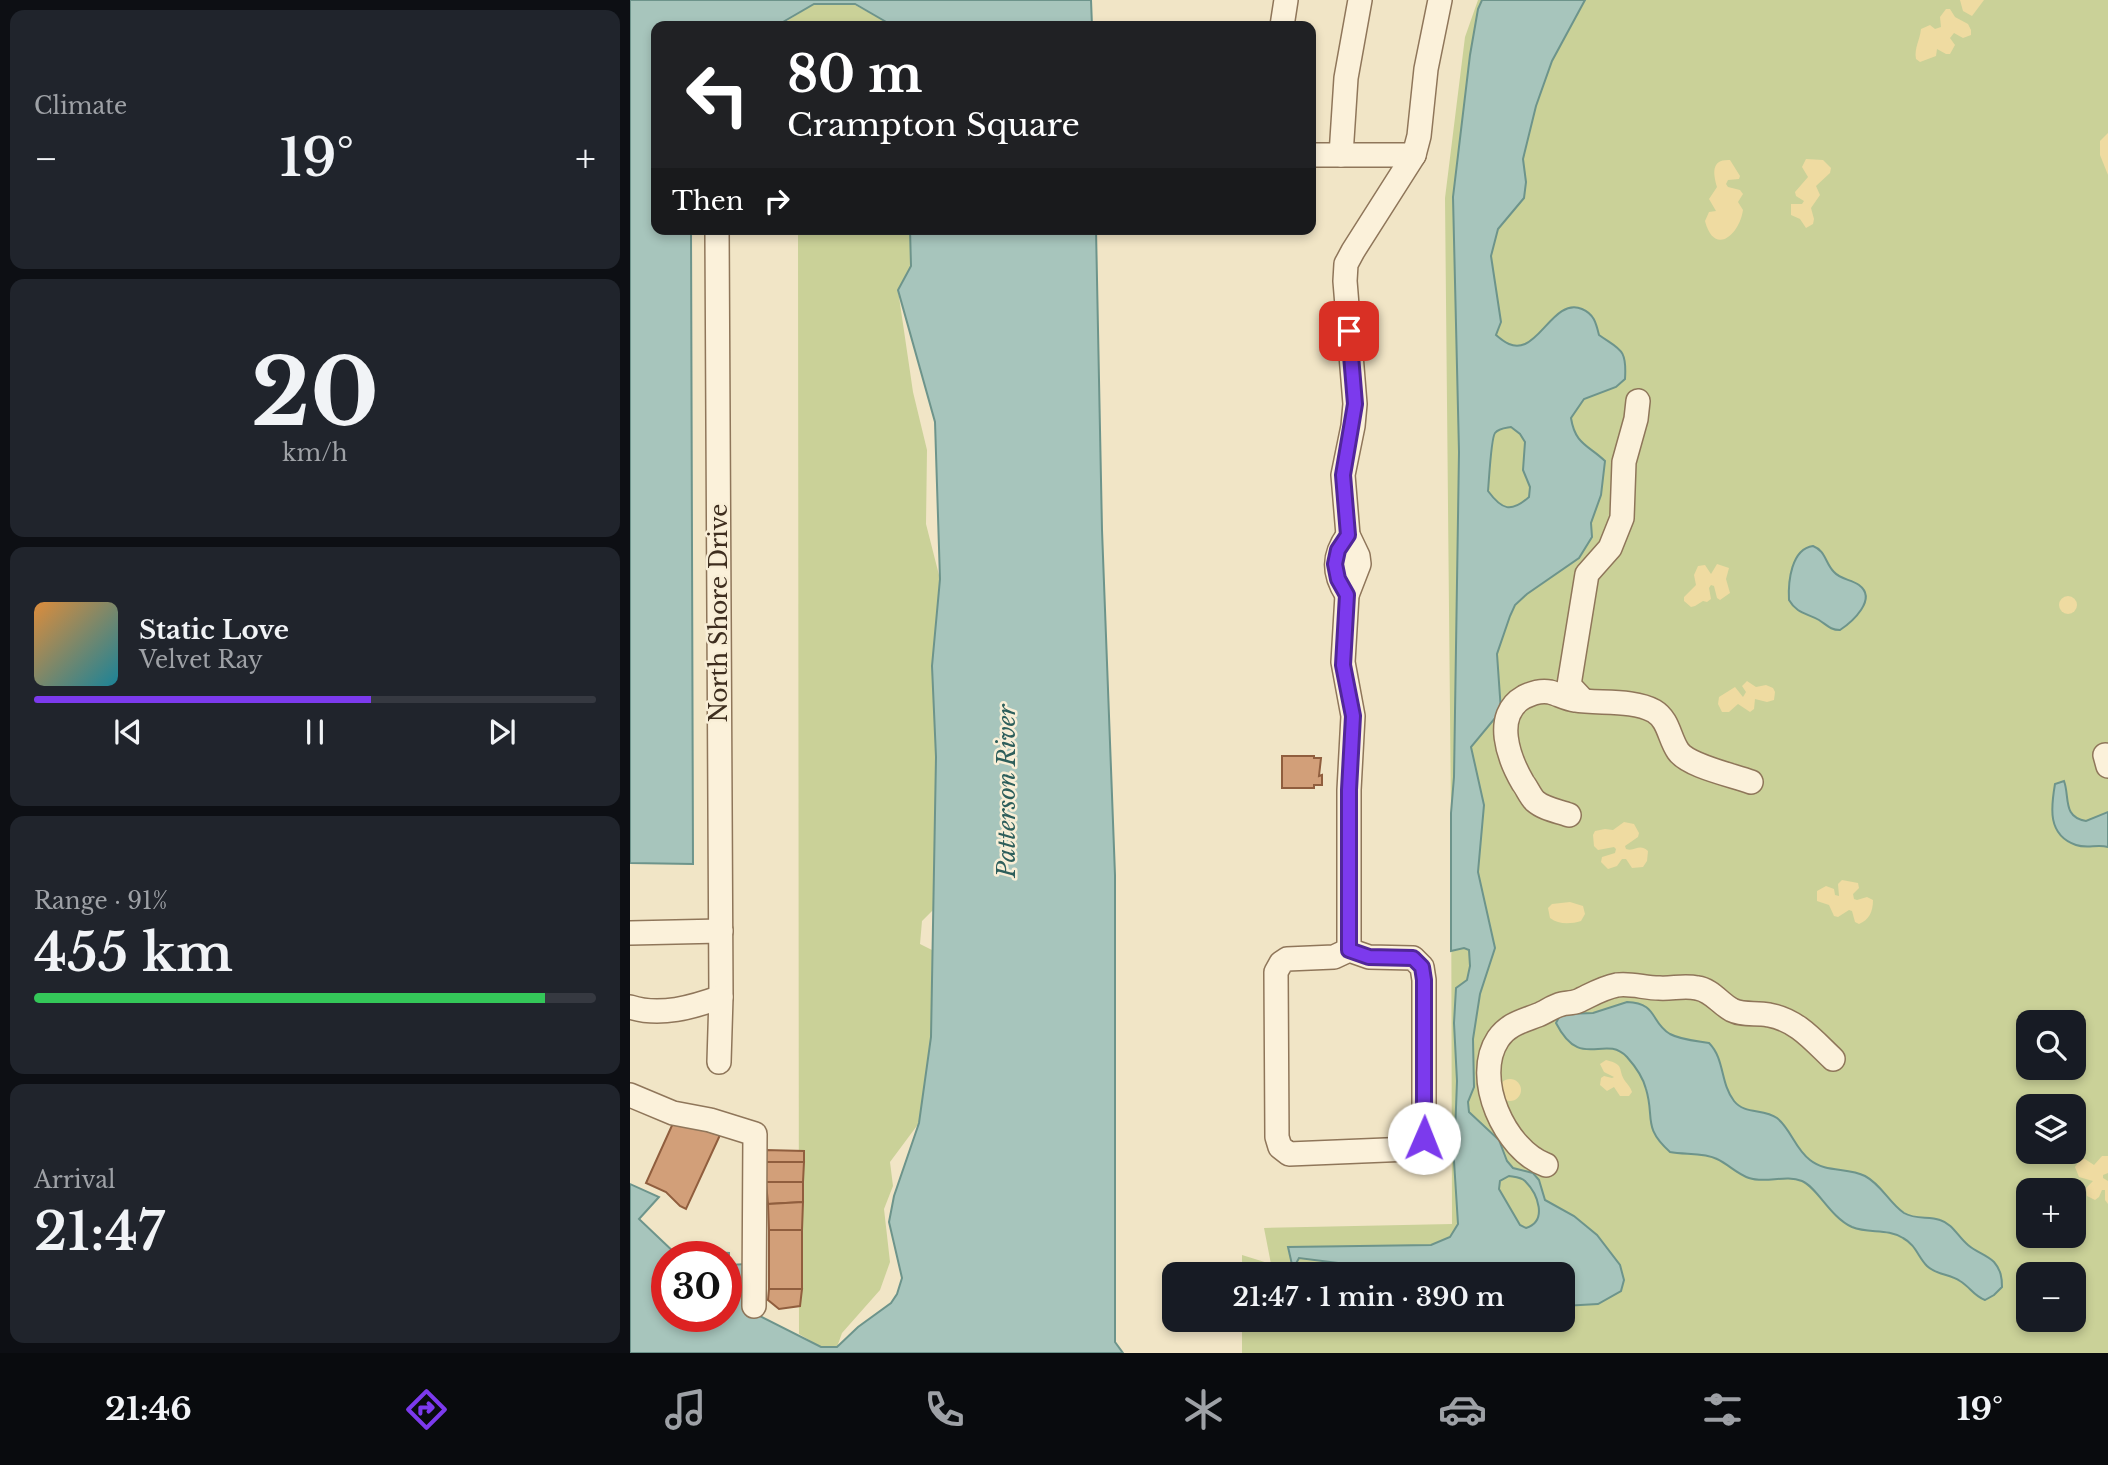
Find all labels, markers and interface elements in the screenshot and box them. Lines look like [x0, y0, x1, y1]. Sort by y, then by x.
text: 80 m [787, 44, 922, 105]
icon: left [672, 49, 763, 140]
text: Climate [34, 92, 127, 120]
text: Crampton Square [787, 105, 1080, 145]
text: 19° [279, 126, 354, 190]
text: − [34, 135, 58, 182]
text: + [575, 135, 596, 182]
icon: right [758, 182, 796, 220]
text: Then [672, 185, 744, 217]
pin [1319, 301, 1379, 361]
icon: arrive [1330, 312, 1368, 350]
text: 20 [251, 337, 379, 450]
text: km/h [282, 439, 348, 467]
street label: North Shore Drive [705, 503, 733, 723]
text: Static Love [139, 614, 289, 646]
text: Velvet Ray [139, 646, 263, 674]
water label: Patterson River [992, 703, 1021, 879]
icon: previous [109, 713, 147, 751]
icon: pause [296, 713, 334, 751]
icon: next [483, 713, 521, 751]
text: Range · 91% [34, 887, 168, 915]
text: 455 km [34, 921, 233, 985]
map controls [2016, 1010, 2086, 1332]
button: search [2016, 1010, 2086, 1080]
button: layers [2016, 1094, 2086, 1164]
position arrow [1387, 1101, 1461, 1175]
text: Arrival [34, 1166, 115, 1194]
button: + [2016, 1178, 2086, 1248]
text: 21:47 [34, 1200, 165, 1264]
speed limit sign: 30 [651, 1241, 742, 1332]
button: − [2016, 1262, 2086, 1332]
text: 21:47 · 1 min · 390 m [1233, 1281, 1504, 1313]
icon: directions [402, 1385, 451, 1434]
icon: music [661, 1385, 710, 1434]
icon: phone [920, 1385, 969, 1434]
icon: climate [1179, 1385, 1228, 1434]
icon: car [1438, 1385, 1487, 1434]
icon: filters [1698, 1385, 1747, 1434]
text: 21:46 [105, 1389, 192, 1429]
text: 19° [1957, 1389, 2003, 1429]

